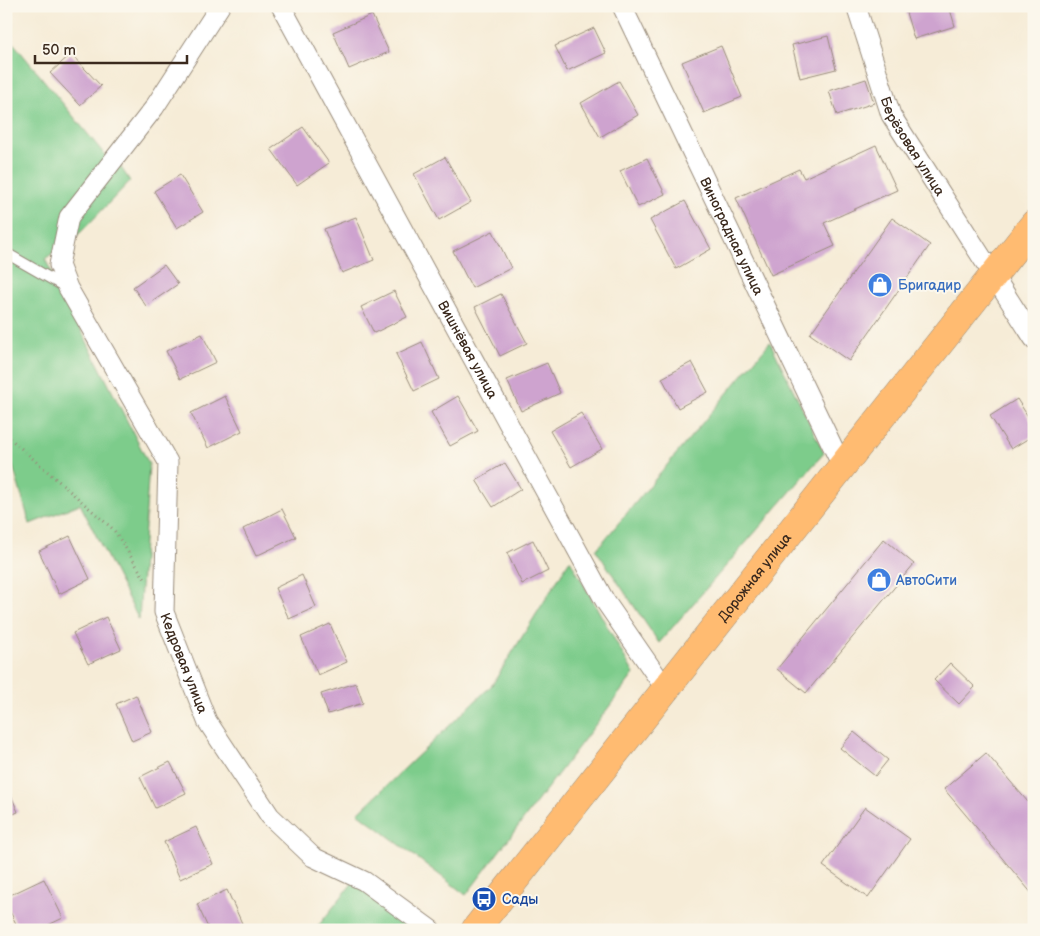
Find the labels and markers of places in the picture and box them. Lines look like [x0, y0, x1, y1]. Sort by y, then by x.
shop icon: Бригадир [867, 272, 893, 298]
place label: Бригадир [898, 277, 961, 294]
shop icon: АвтоСити [866, 567, 892, 593]
place label: АвтоСити [895, 572, 957, 589]
bus stop icon: Сады [471, 886, 497, 912]
place label: Сады [502, 891, 538, 908]

